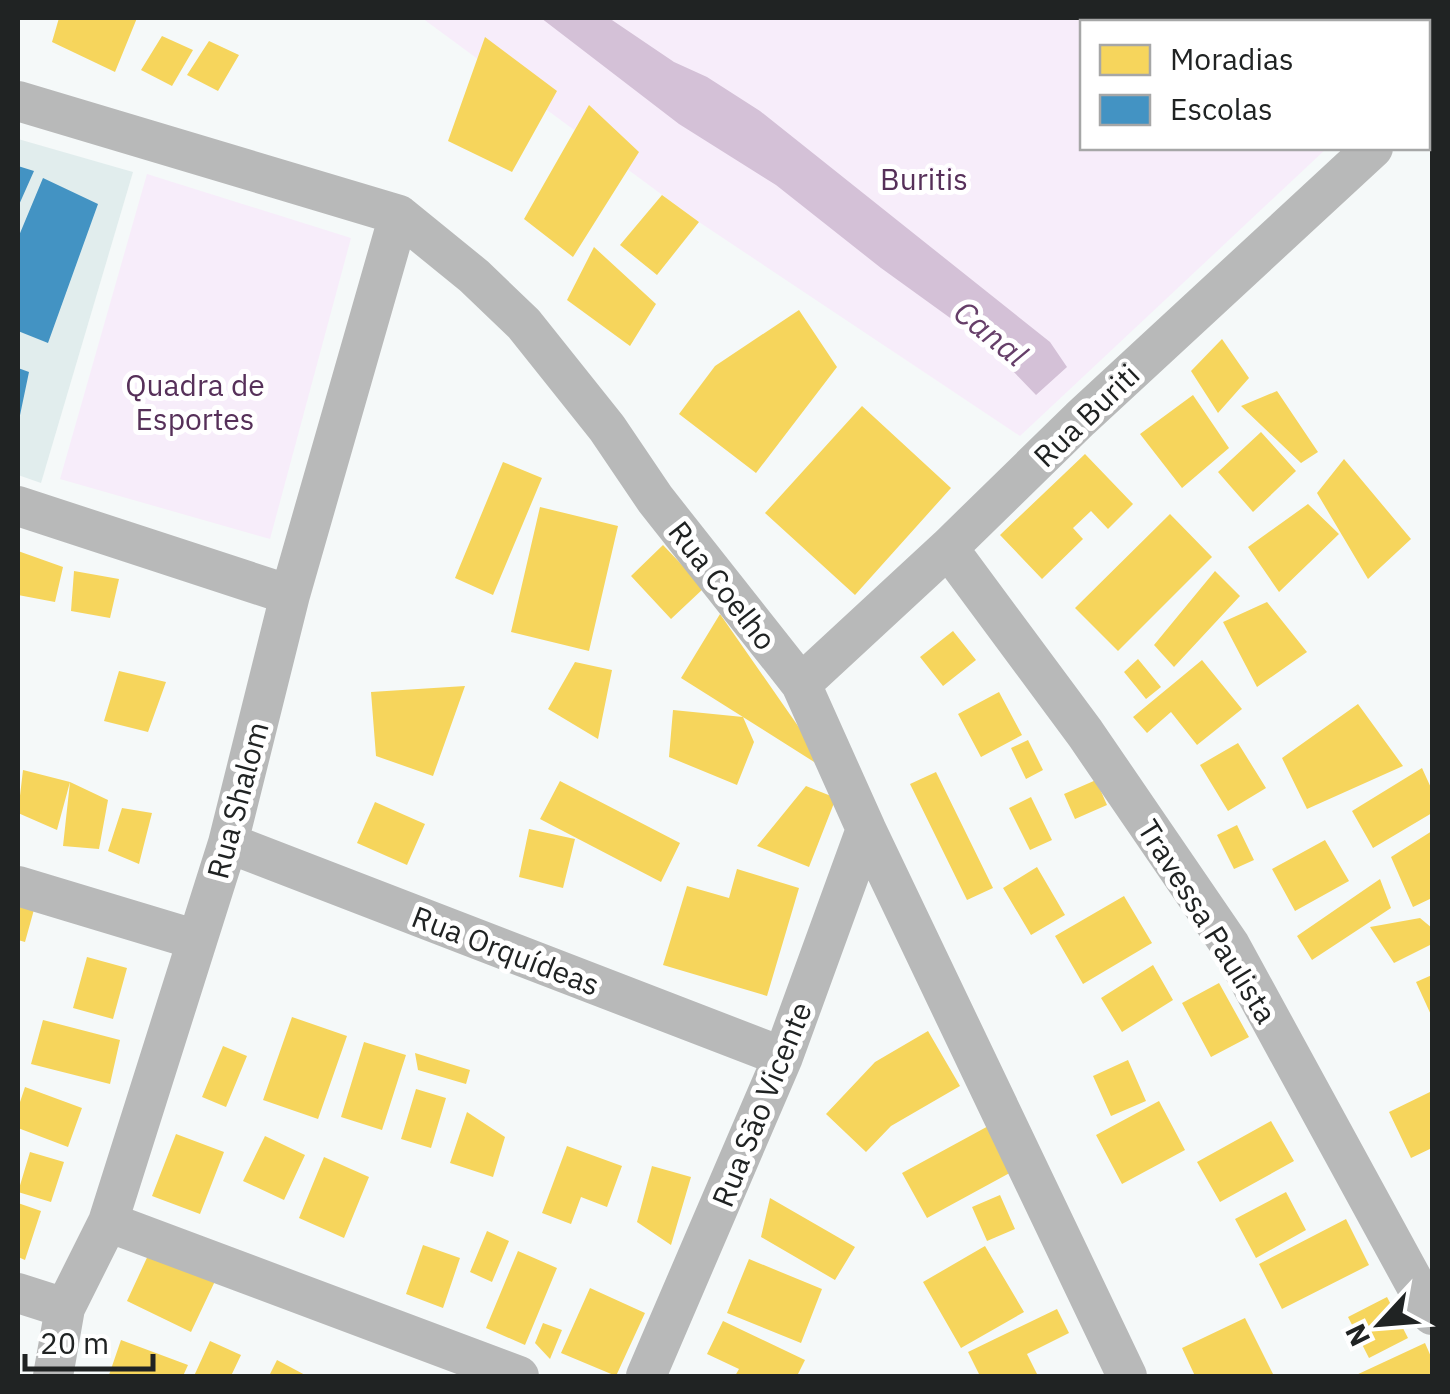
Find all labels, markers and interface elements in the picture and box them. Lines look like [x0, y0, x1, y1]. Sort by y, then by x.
legend [1080, 20, 1430, 150]
text: Moradias [1170, 39, 1294, 78]
text: Escolas [1170, 89, 1273, 128]
park label: Buritis [880, 159, 968, 198]
water label: Canal [946, 291, 1037, 376]
street label: Rua Buriti [1025, 355, 1147, 475]
park label: Quadra de Esportes [125, 365, 265, 438]
street label: Rua Coelho [660, 513, 786, 657]
street label: Rua Shalom [197, 717, 277, 883]
street label: Travessa Paulista [1130, 812, 1286, 1030]
street label: Rua Orquídeas [407, 896, 605, 1004]
street label: Rua São Vicente [702, 996, 820, 1212]
north arrow [1330, 1274, 1430, 1374]
scale bar [25, 1309, 152, 1371]
text: N [1336, 1318, 1378, 1352]
text: 20 m [40, 1323, 109, 1362]

